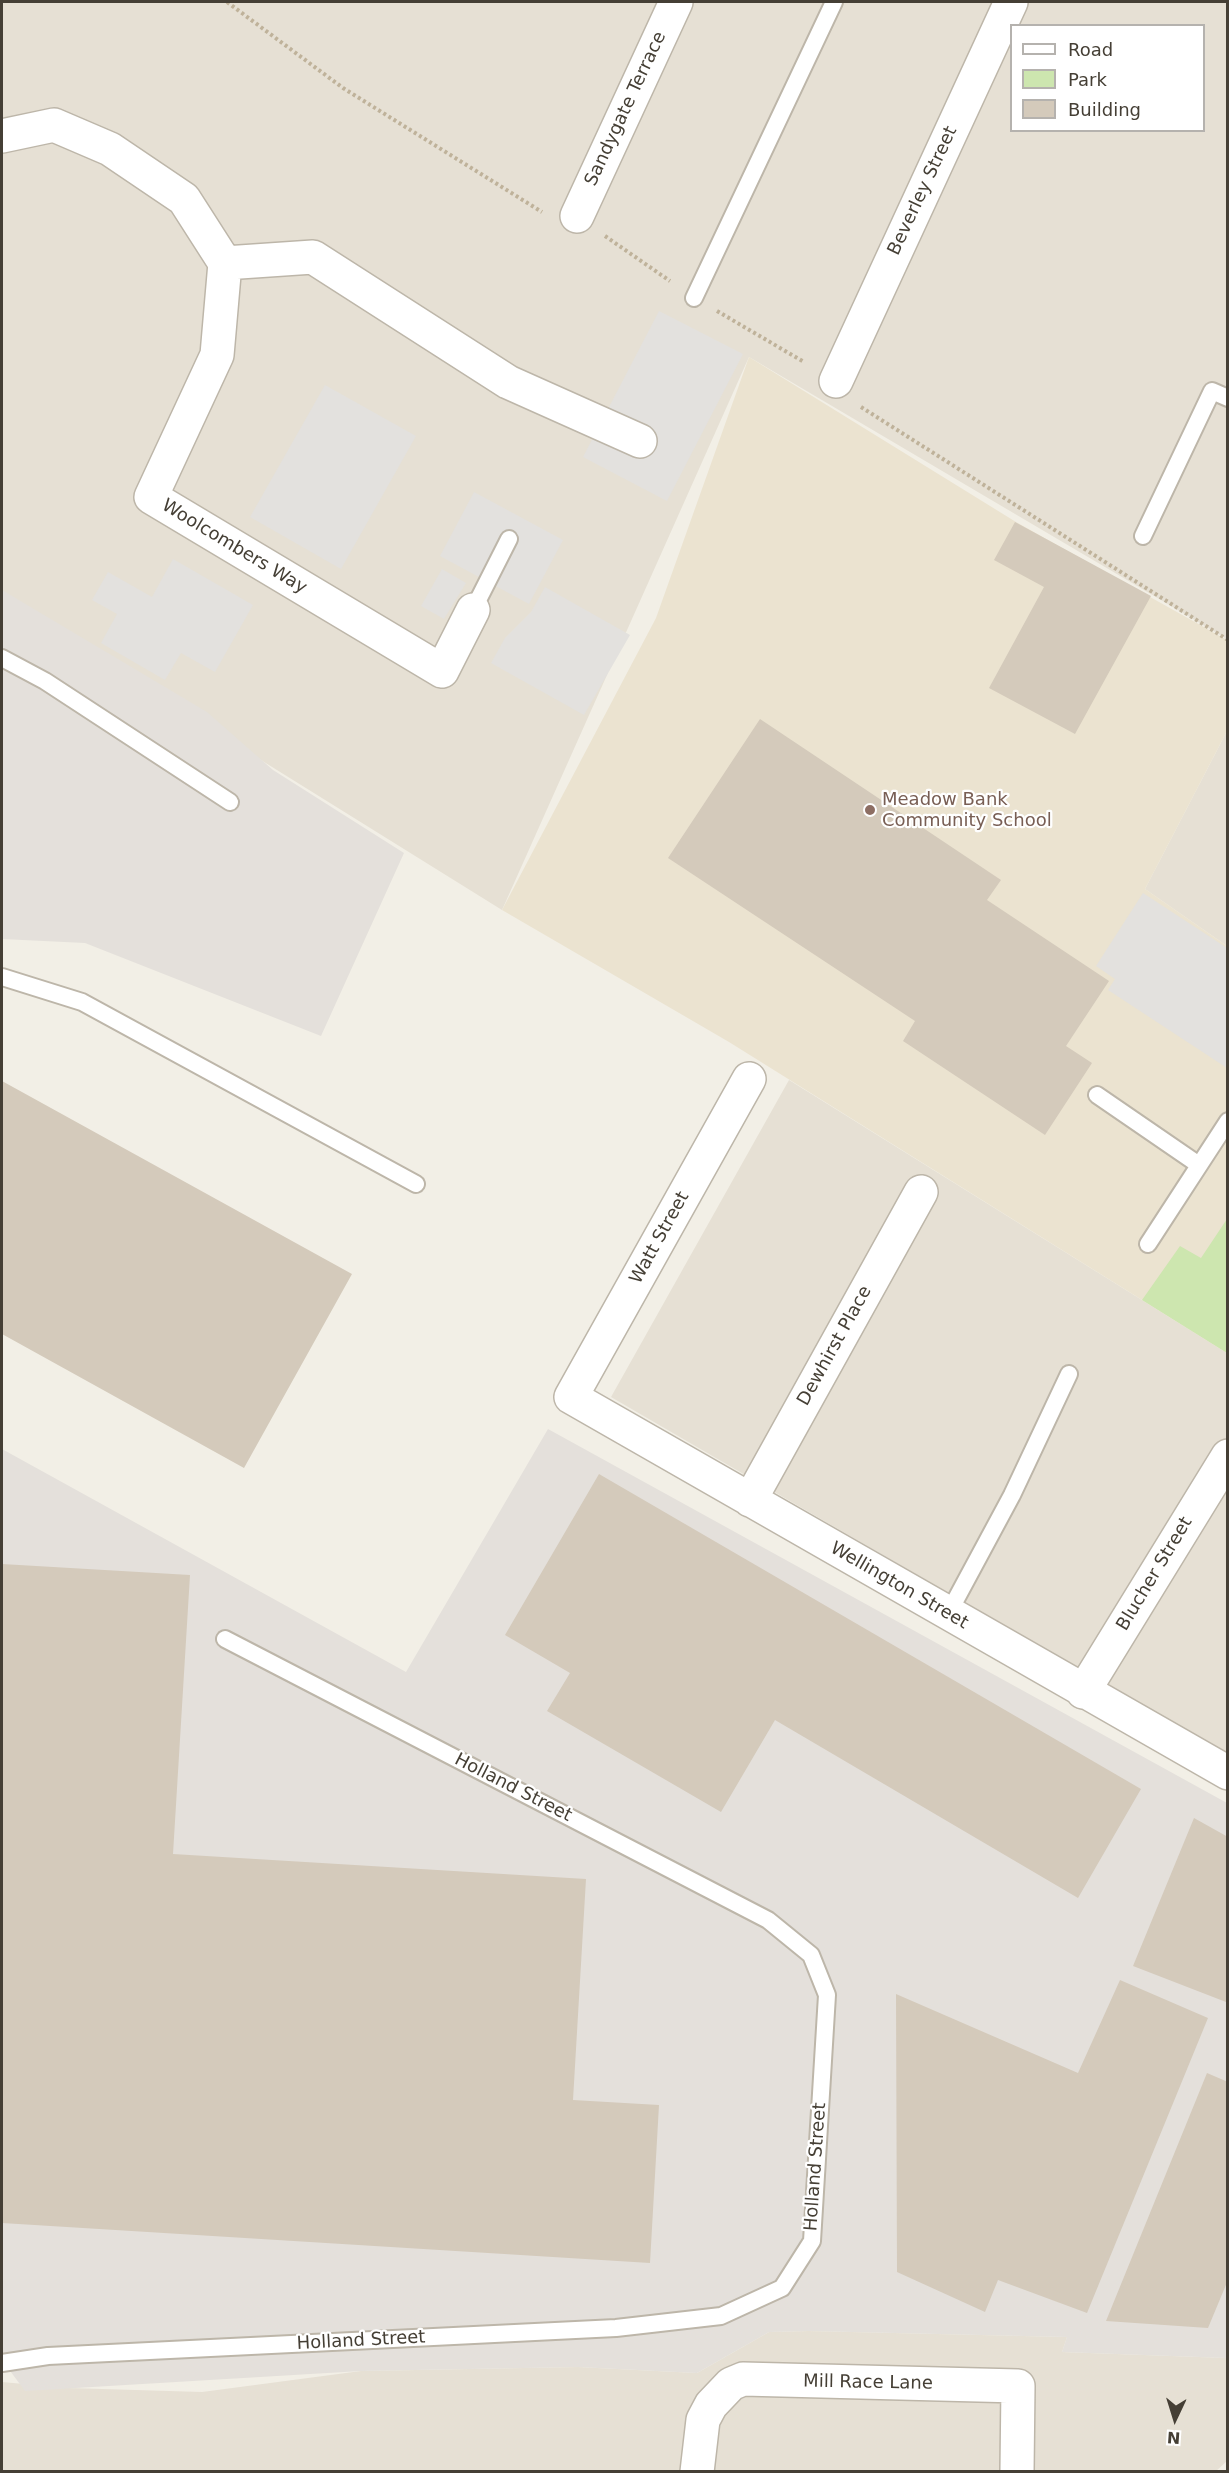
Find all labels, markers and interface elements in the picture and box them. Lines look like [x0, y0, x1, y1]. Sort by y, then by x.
legend [1010, 24, 1205, 132]
street label: Sandygate Terrace [581, 28, 671, 190]
text: Road [1068, 39, 1113, 60]
text: Park [1068, 69, 1107, 90]
text: Building [1068, 99, 1141, 120]
street label: Beverley Street [884, 123, 962, 259]
street label: Woolcombers Way [157, 495, 311, 599]
place label: Meadow Bank Community School [882, 789, 1052, 832]
marker: Meadow Bank Community School [863, 803, 877, 817]
street label: Watt Street [626, 1188, 694, 1288]
street label: Dewhirst Place [793, 1282, 877, 1410]
street label: Blucher Street [1113, 1513, 1197, 1635]
street label: Wellington Street [826, 1538, 972, 1634]
street label: Holland Street [451, 1749, 575, 1827]
street label: Holland Street [801, 2102, 831, 2232]
street label: Holland Street [296, 2327, 426, 2355]
street label: Mill Race Lane [803, 2371, 933, 2395]
north arrow [1145, 2389, 1205, 2449]
text: N [1166, 2428, 1181, 2447]

